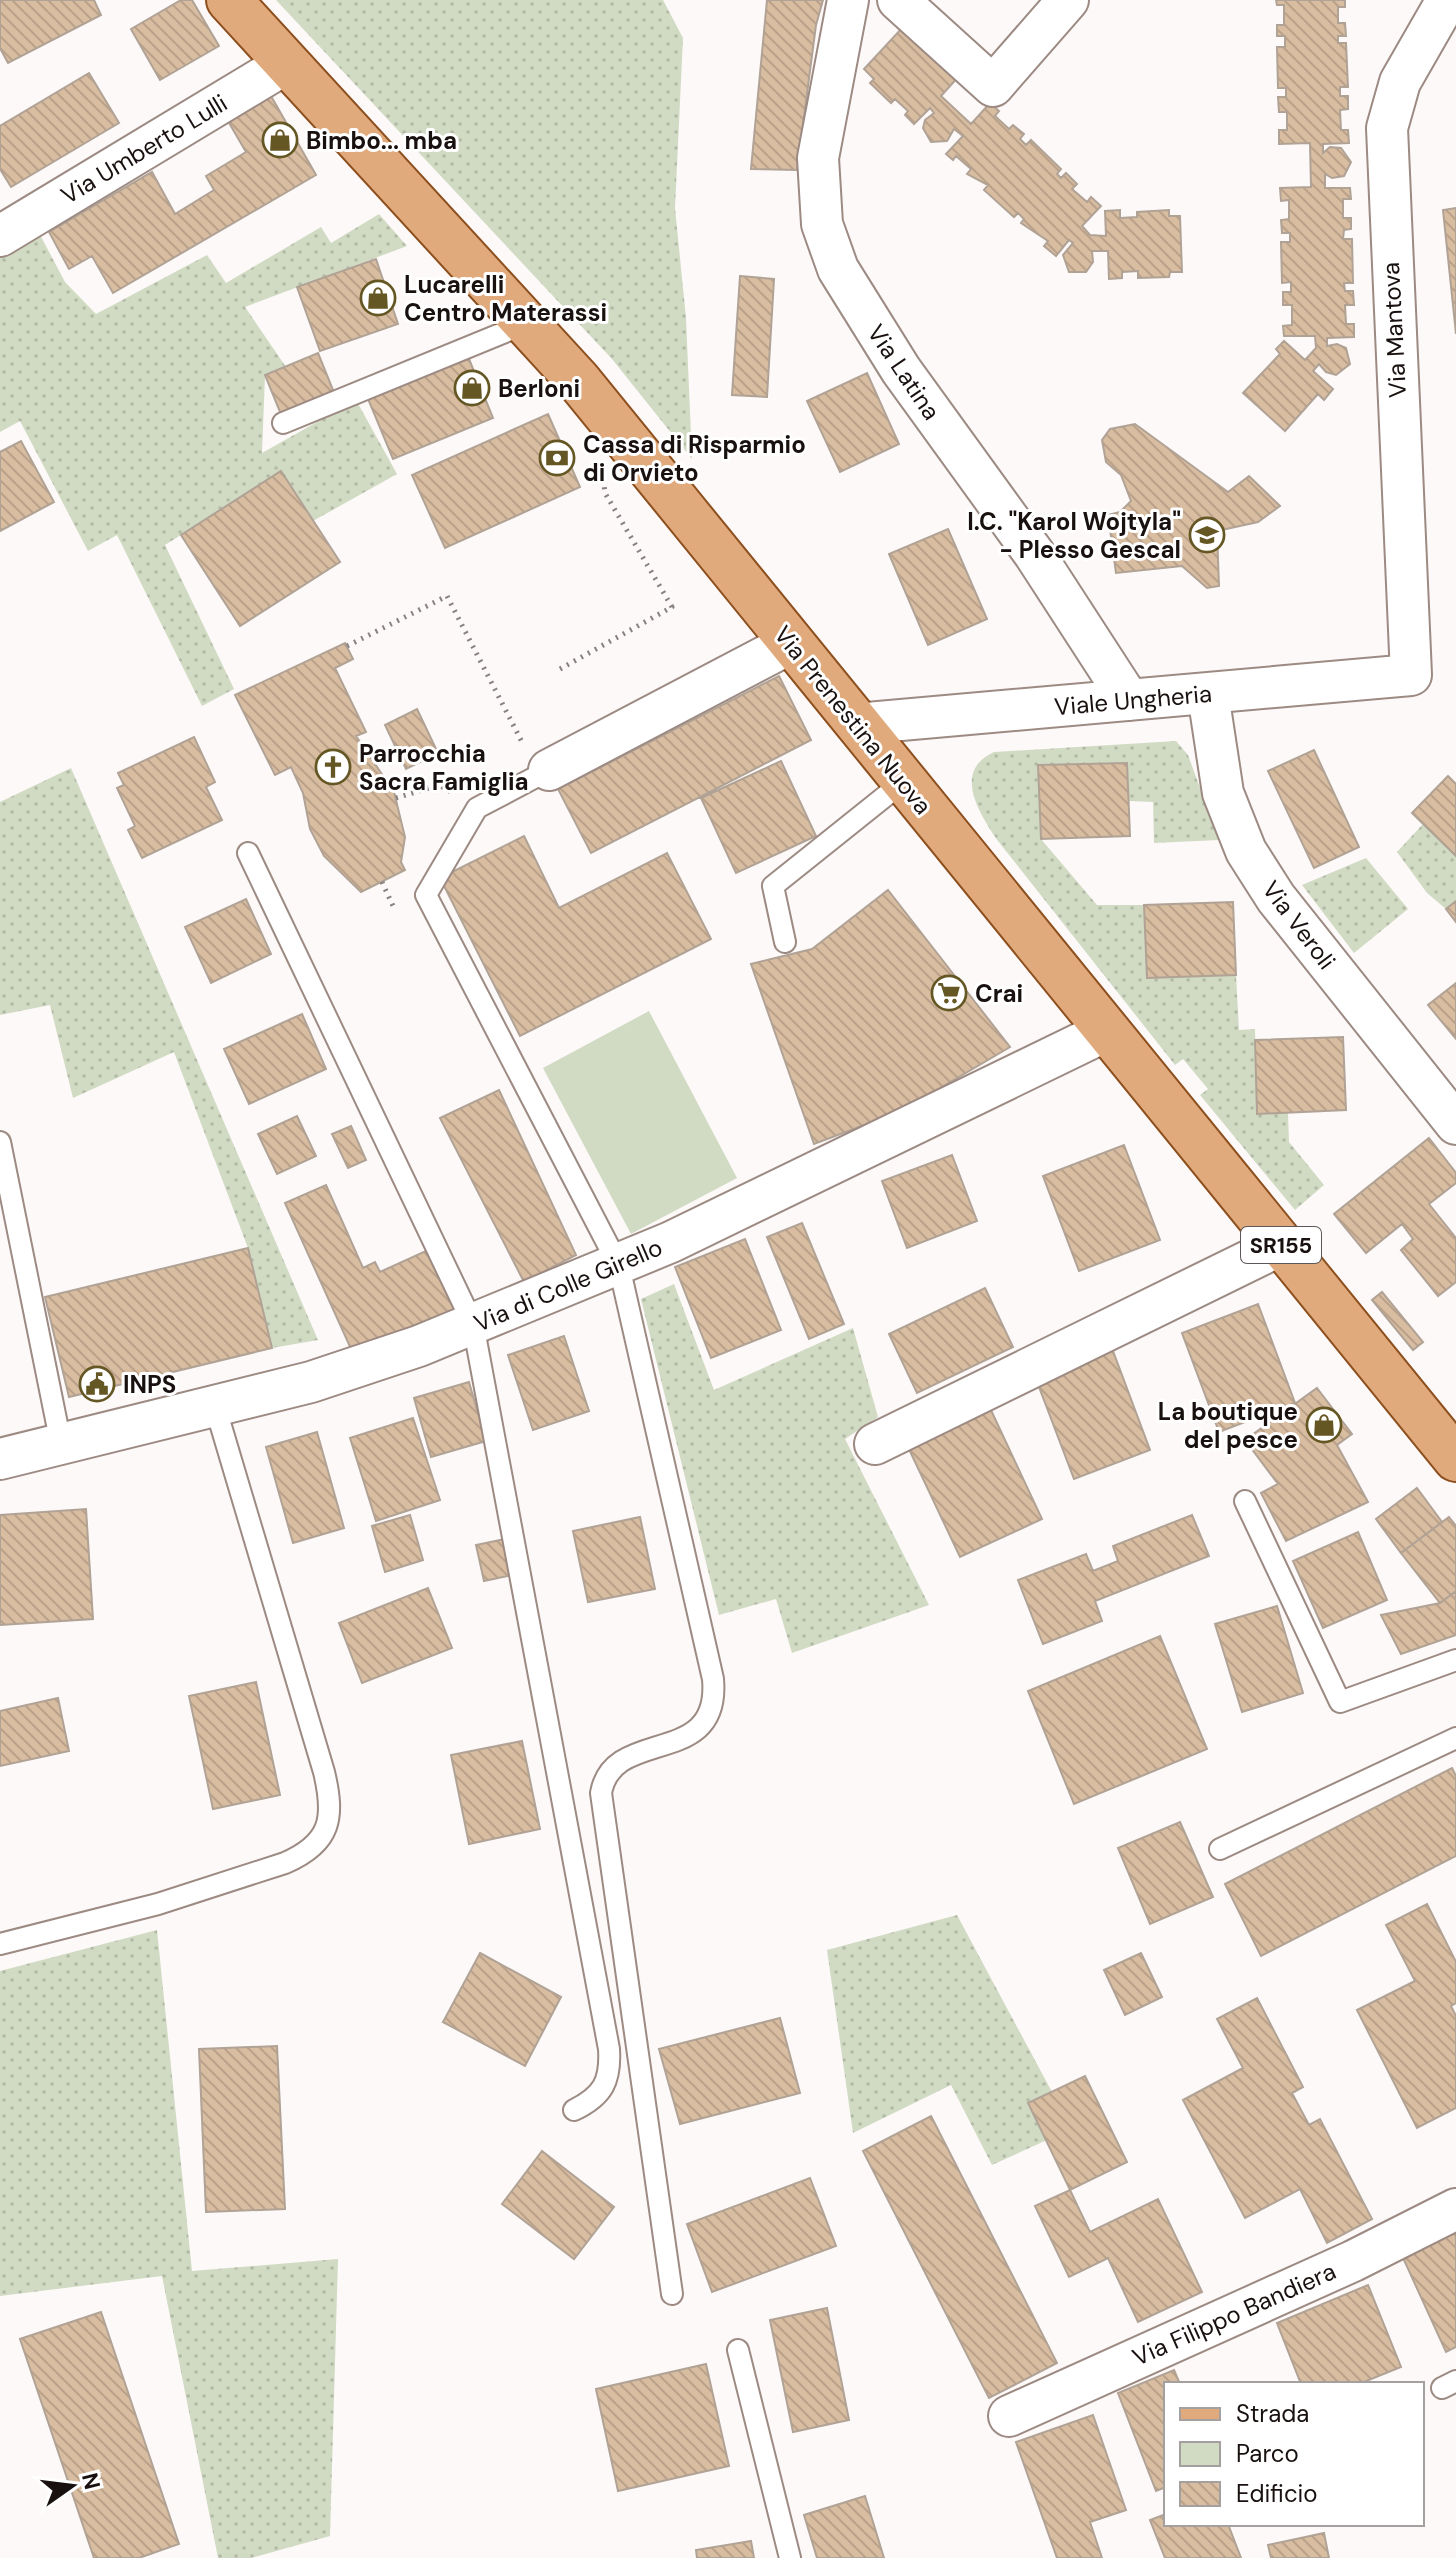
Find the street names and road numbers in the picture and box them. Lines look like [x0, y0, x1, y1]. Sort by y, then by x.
street label: Via Umberto Lulli [55, 87, 233, 211]
street label: Via Mantova [1375, 261, 1413, 399]
street label: Via Latina [861, 318, 947, 426]
street label: Via Prenestina Nuova [767, 619, 939, 821]
street label: Viale Ungheria [1053, 678, 1213, 722]
street label: Via Veroli [1256, 874, 1342, 976]
road number: SR155 [1241, 1227, 1321, 1263]
street label: Via di Colle Girello [469, 1231, 667, 1339]
street label: Via Filippo Bandiera [1128, 2255, 1340, 2373]

